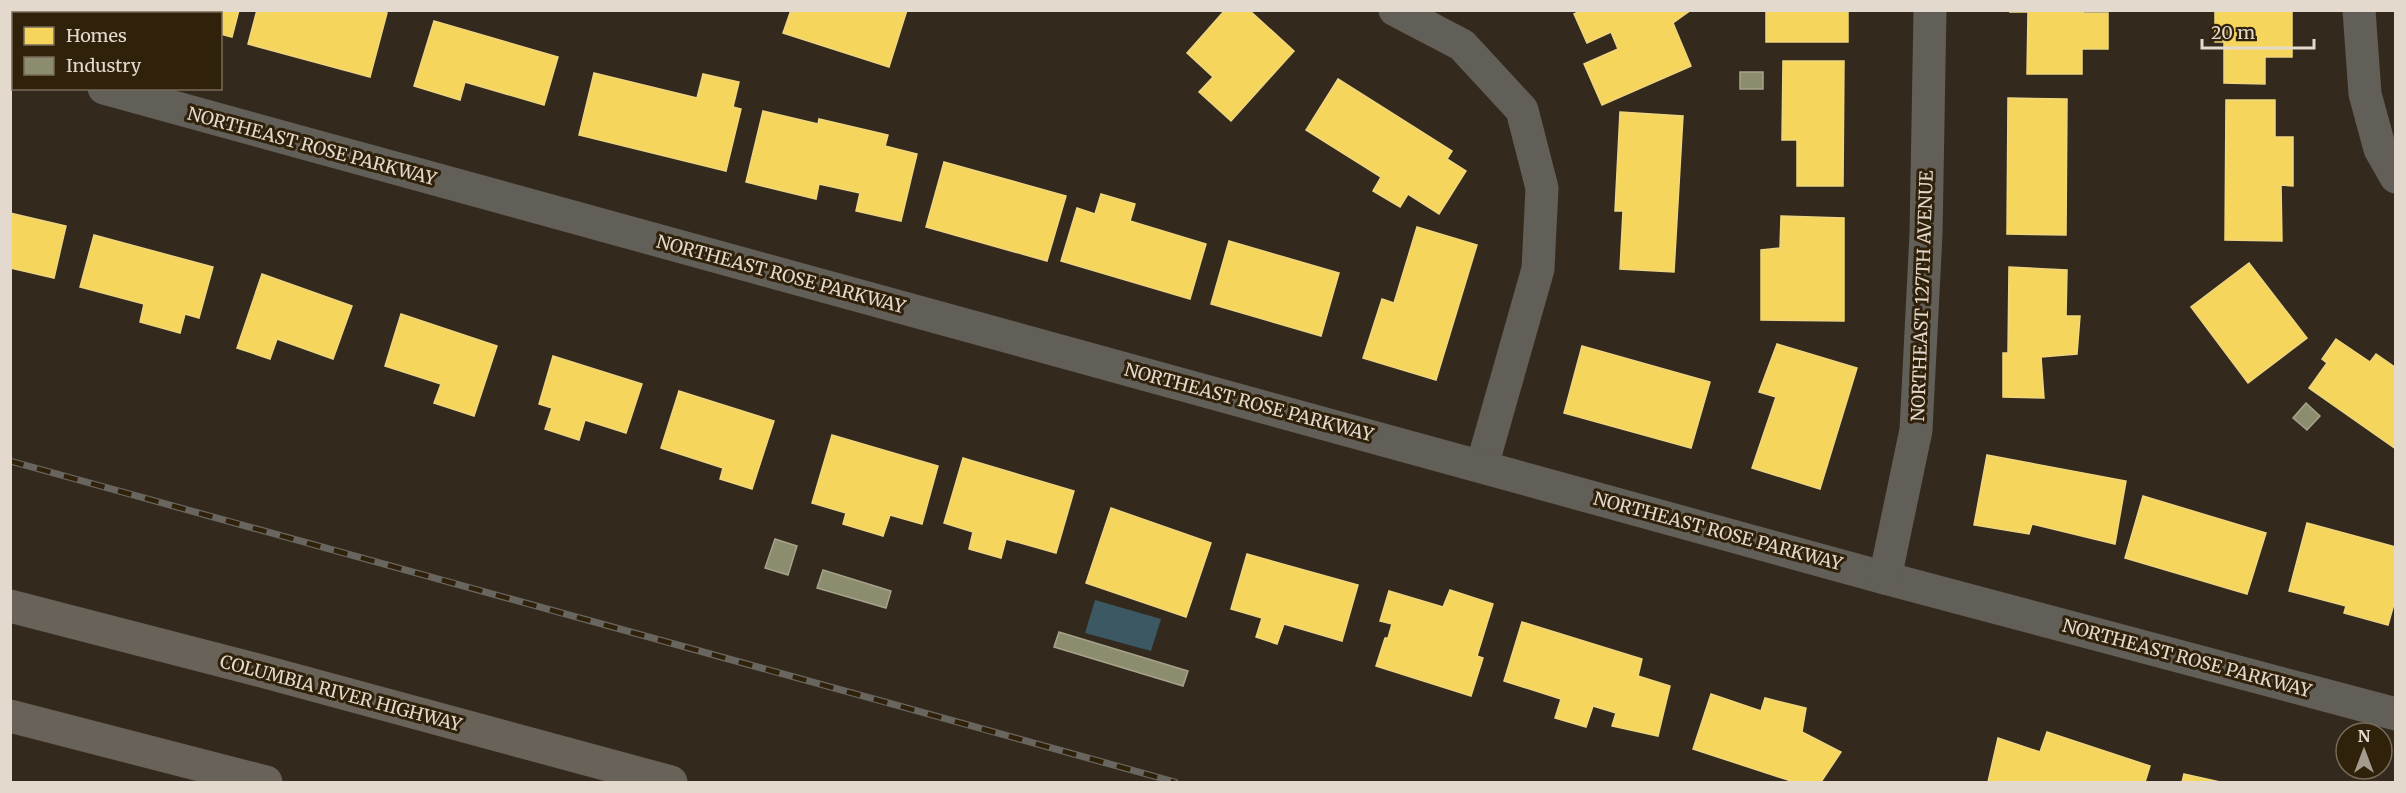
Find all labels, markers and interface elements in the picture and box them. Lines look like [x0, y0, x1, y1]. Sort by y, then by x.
legend [12, 12, 222, 90]
scale bar [2202, 12, 2314, 50]
text: 20 m [2211, 21, 2255, 44]
text: Homes [66, 24, 127, 47]
text: Industry [66, 54, 142, 77]
street label: NORTHEAST ROSE PARKWAY [185, 102, 440, 190]
street label: NORTHEAST 127TH AVENUE [1906, 169, 1938, 422]
street label: NORTHEAST ROSE PARKWAY [654, 230, 909, 318]
street label: NORTHEAST ROSE PARKWAY [1122, 358, 1377, 446]
street label: NORTHEAST ROSE PARKWAY [1591, 487, 1846, 575]
street label: NORTHEAST ROSE PARKWAY [2060, 614, 2315, 702]
street label: COLUMBIA RIVER HIGHWAY [218, 650, 465, 737]
north arrow [2334, 721, 2394, 781]
text: N [2358, 726, 2371, 746]

